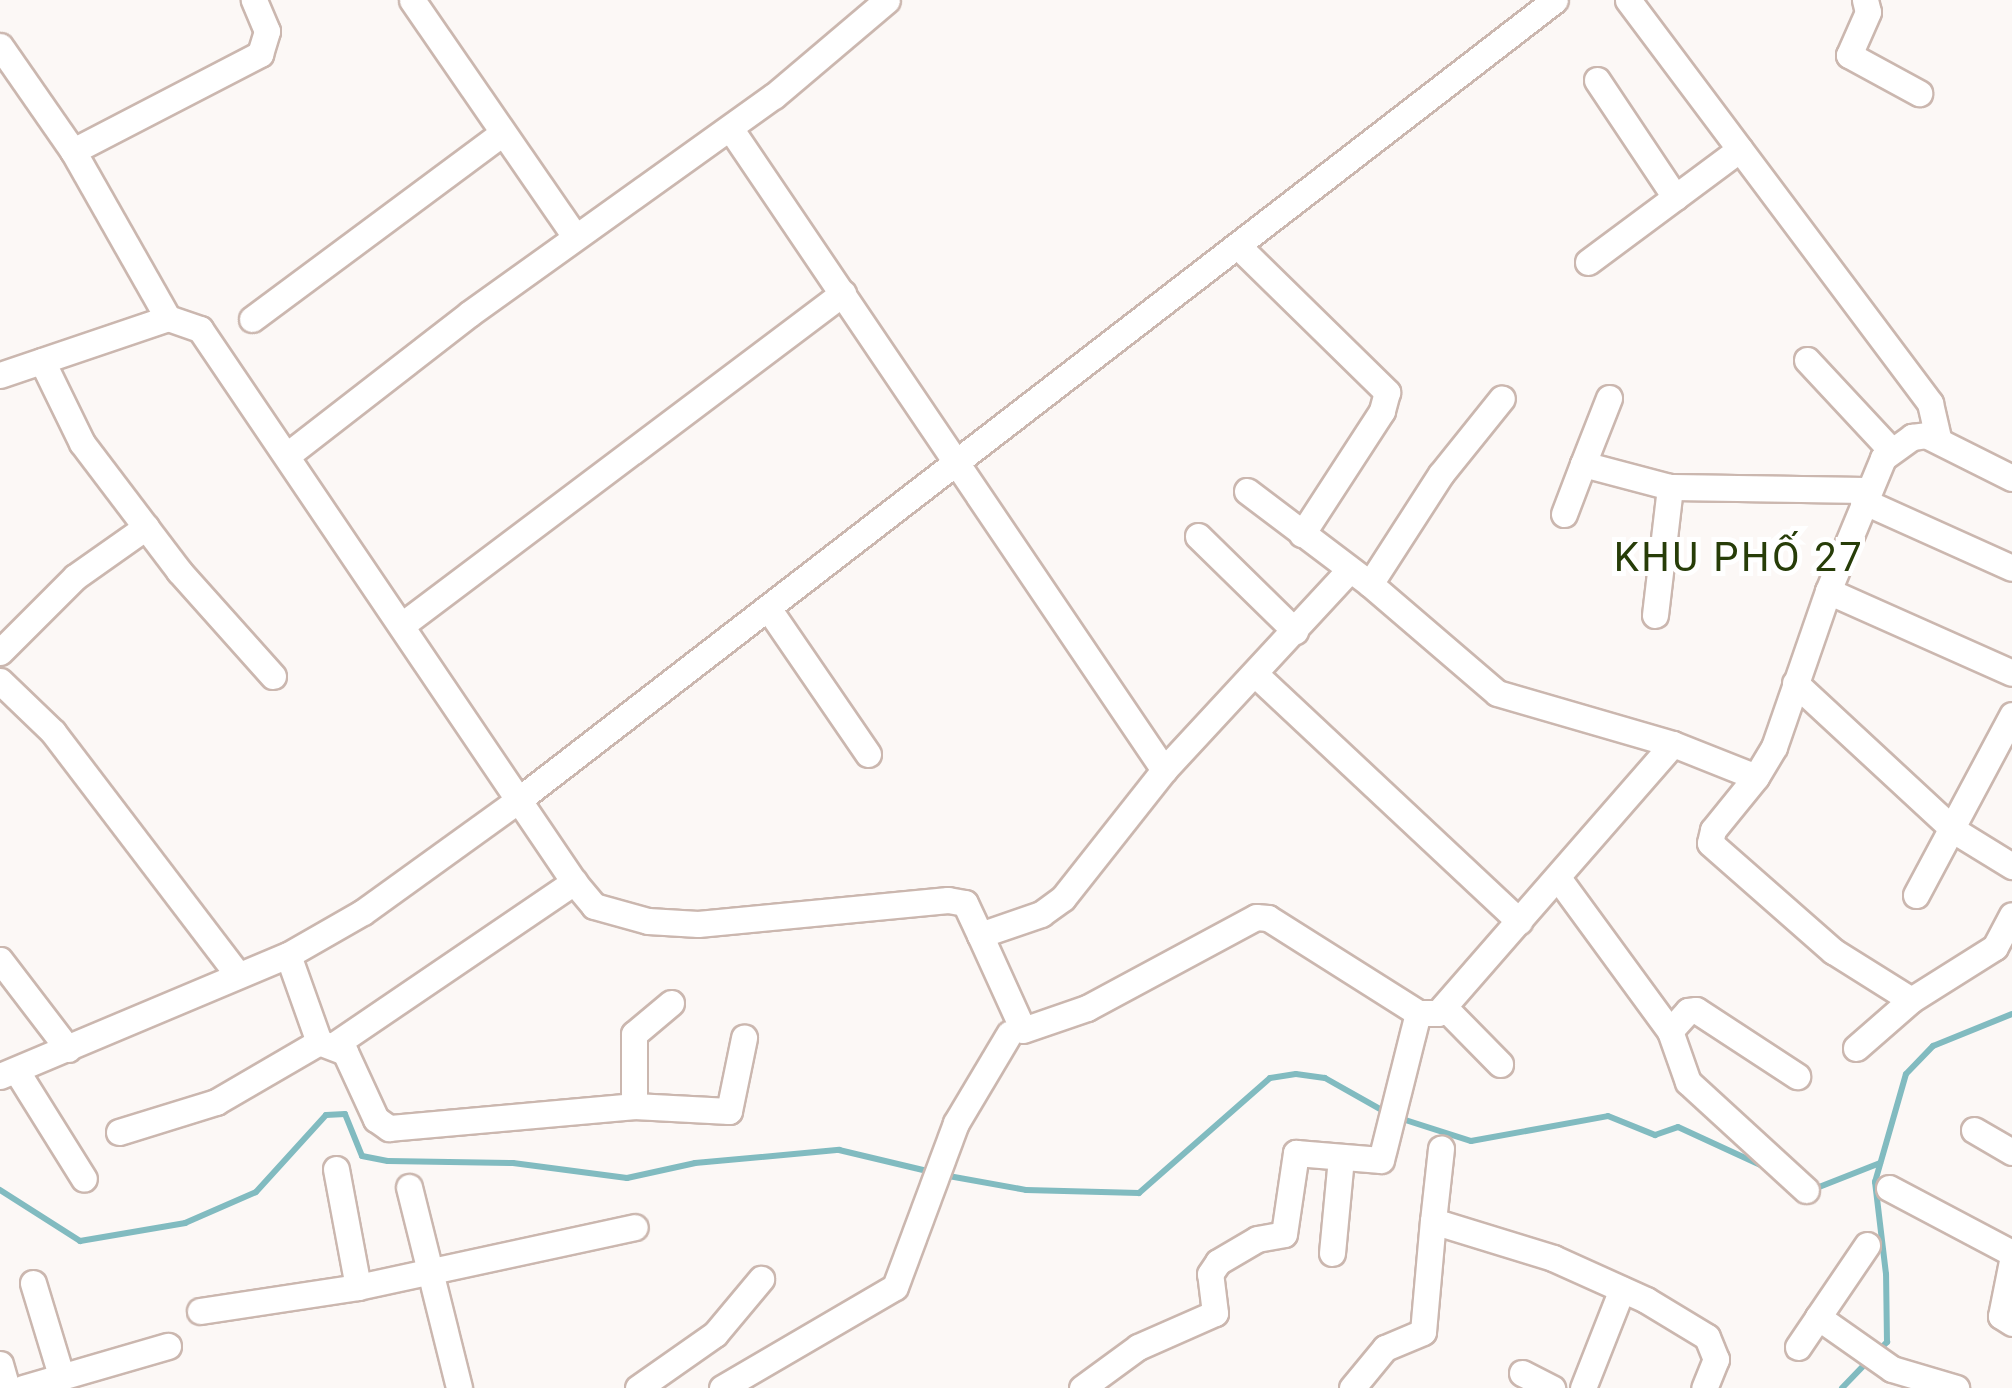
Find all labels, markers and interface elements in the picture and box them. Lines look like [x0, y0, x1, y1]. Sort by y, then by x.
district label: KHU PHỐ 27 [1614, 534, 1864, 582]

